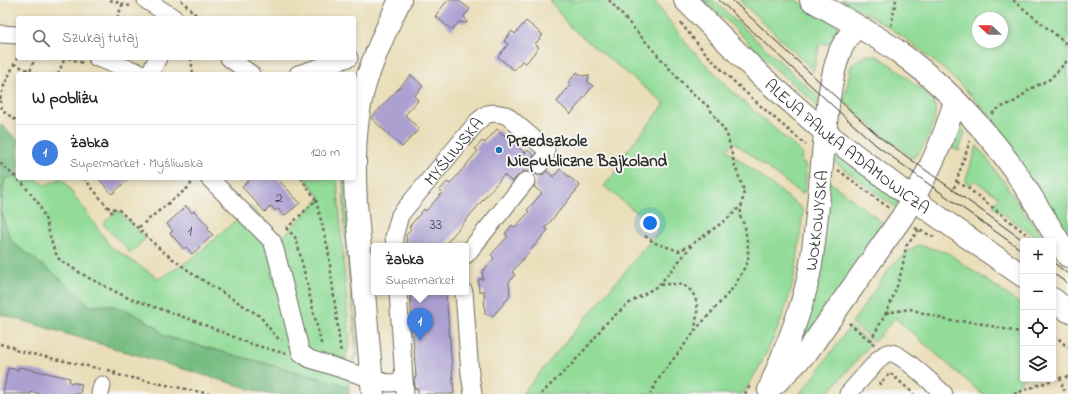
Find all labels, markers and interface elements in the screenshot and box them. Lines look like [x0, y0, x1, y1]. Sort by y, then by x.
north arrow [972, 12, 1008, 48]
search box [16, 16, 356, 60]
icon: search [30, 27, 52, 49]
text: Szukaj tutaj [62, 27, 138, 49]
street label: ALEJA PAWŁA ADAMOWICZA [758, 74, 934, 221]
text: W pobliżu [32, 86, 98, 111]
street label: MYŚLIWSKA [418, 112, 490, 192]
place label: Przedszkole Niepubliczne Bajkoland [507, 129, 668, 174]
text: Żabka [70, 132, 109, 154]
text: 1 [43, 143, 47, 162]
text: 120 m [310, 143, 340, 162]
marker: Przedszkole Niepubliczne Bajkoland [494, 145, 504, 155]
text: Supermarket · Myśliwska [70, 154, 203, 173]
street label: WOŁKOWYSKA [799, 169, 835, 272]
house number: 2 [275, 187, 283, 209]
your location [640, 213, 660, 233]
house number: 33 [430, 214, 442, 236]
house number: 1 [188, 220, 193, 242]
map controls [1020, 238, 1056, 382]
button: + [1020, 238, 1056, 274]
popup [371, 243, 469, 295]
text: Żabka [385, 249, 424, 271]
text: Supermarket [385, 271, 455, 290]
button: − [1020, 274, 1056, 310]
pin: 1 [407, 308, 433, 341]
button: locate [1020, 310, 1056, 346]
button: layers [1020, 346, 1056, 382]

